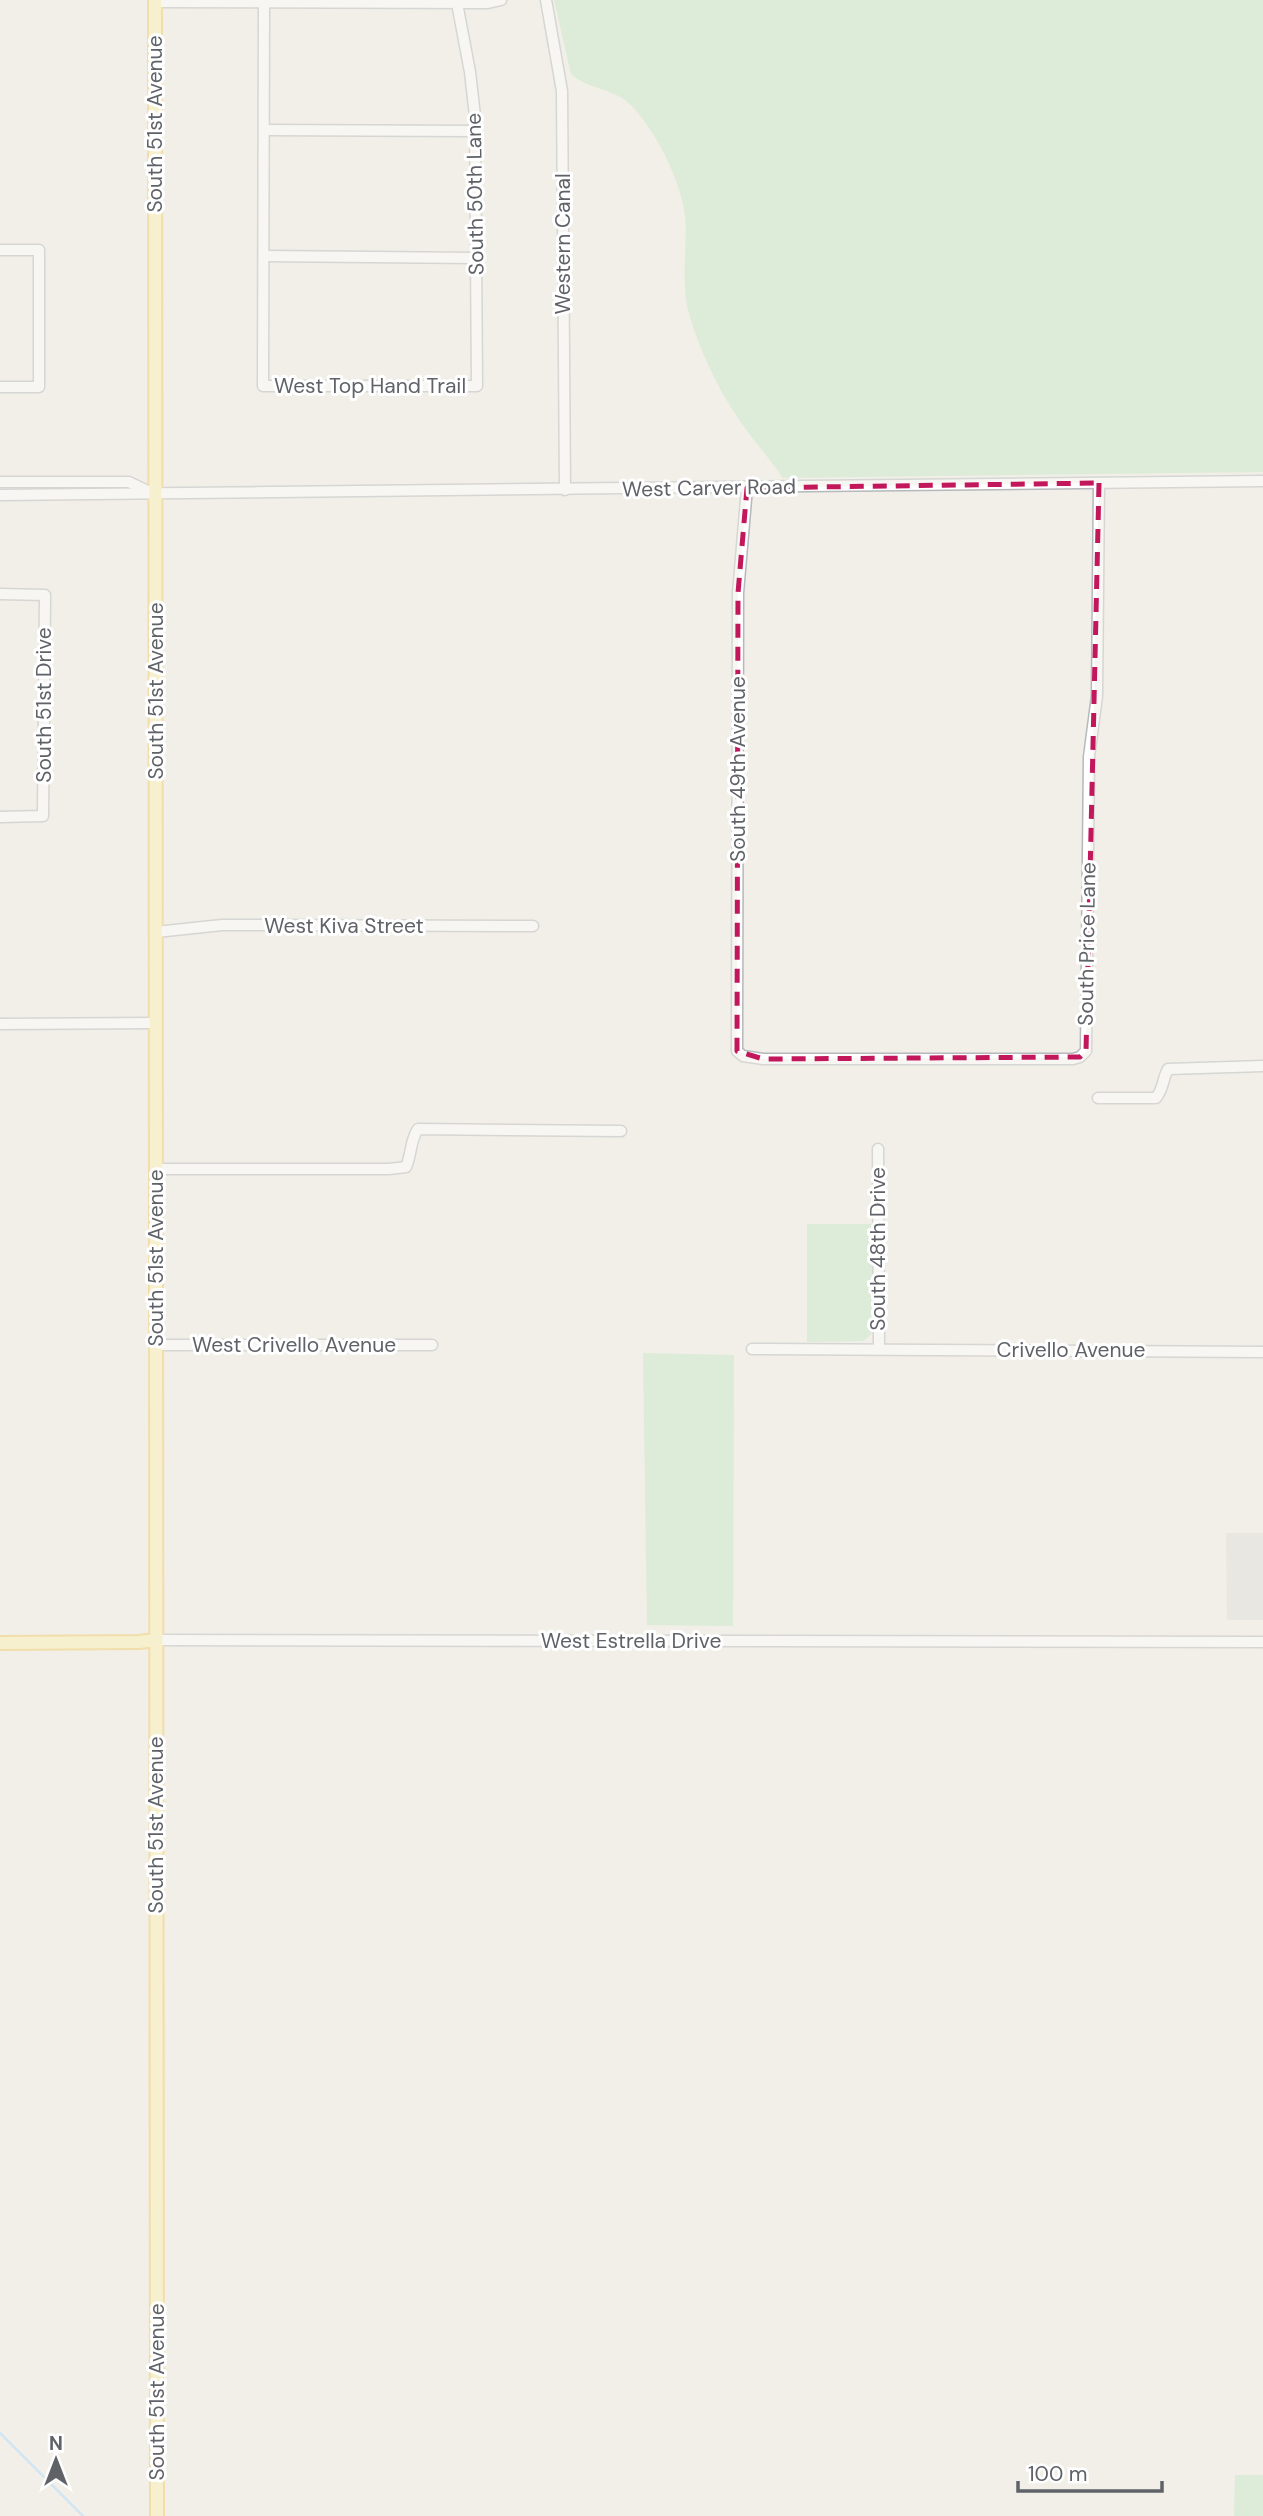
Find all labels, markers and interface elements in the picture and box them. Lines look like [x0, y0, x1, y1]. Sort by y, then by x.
street label: South 51st Avenue [141, 35, 169, 213]
street label: South 50th Lane [460, 113, 490, 275]
street label: Western Canal [549, 173, 577, 315]
street label: West Top Hand Trail [274, 372, 466, 400]
street label: West Carver Road [622, 472, 796, 504]
street label: South 51st Avenue [142, 602, 170, 780]
street label: South 51st Drive [30, 627, 58, 783]
street label: South 49th Avenue [724, 676, 752, 862]
street label: South Price Lane [1072, 862, 1102, 1026]
street label: West Kiva Street [264, 912, 424, 940]
street label: South 48th Drive [864, 1167, 892, 1331]
street label: South 51st Avenue [142, 1169, 170, 1347]
street label: West Crivello Avenue [192, 1331, 396, 1359]
street label: Crivello Avenue [996, 1336, 1146, 1364]
street label: West Estrella Drive [541, 1627, 721, 1655]
street label: South 51st Avenue [142, 1736, 170, 1914]
street label: South 51st Avenue [143, 2303, 171, 2481]
north arrow [21, 2425, 91, 2495]
text: N [49, 2431, 63, 2456]
scale bar [1018, 2450, 1162, 2494]
text: 100 m [1028, 2460, 1088, 2488]

